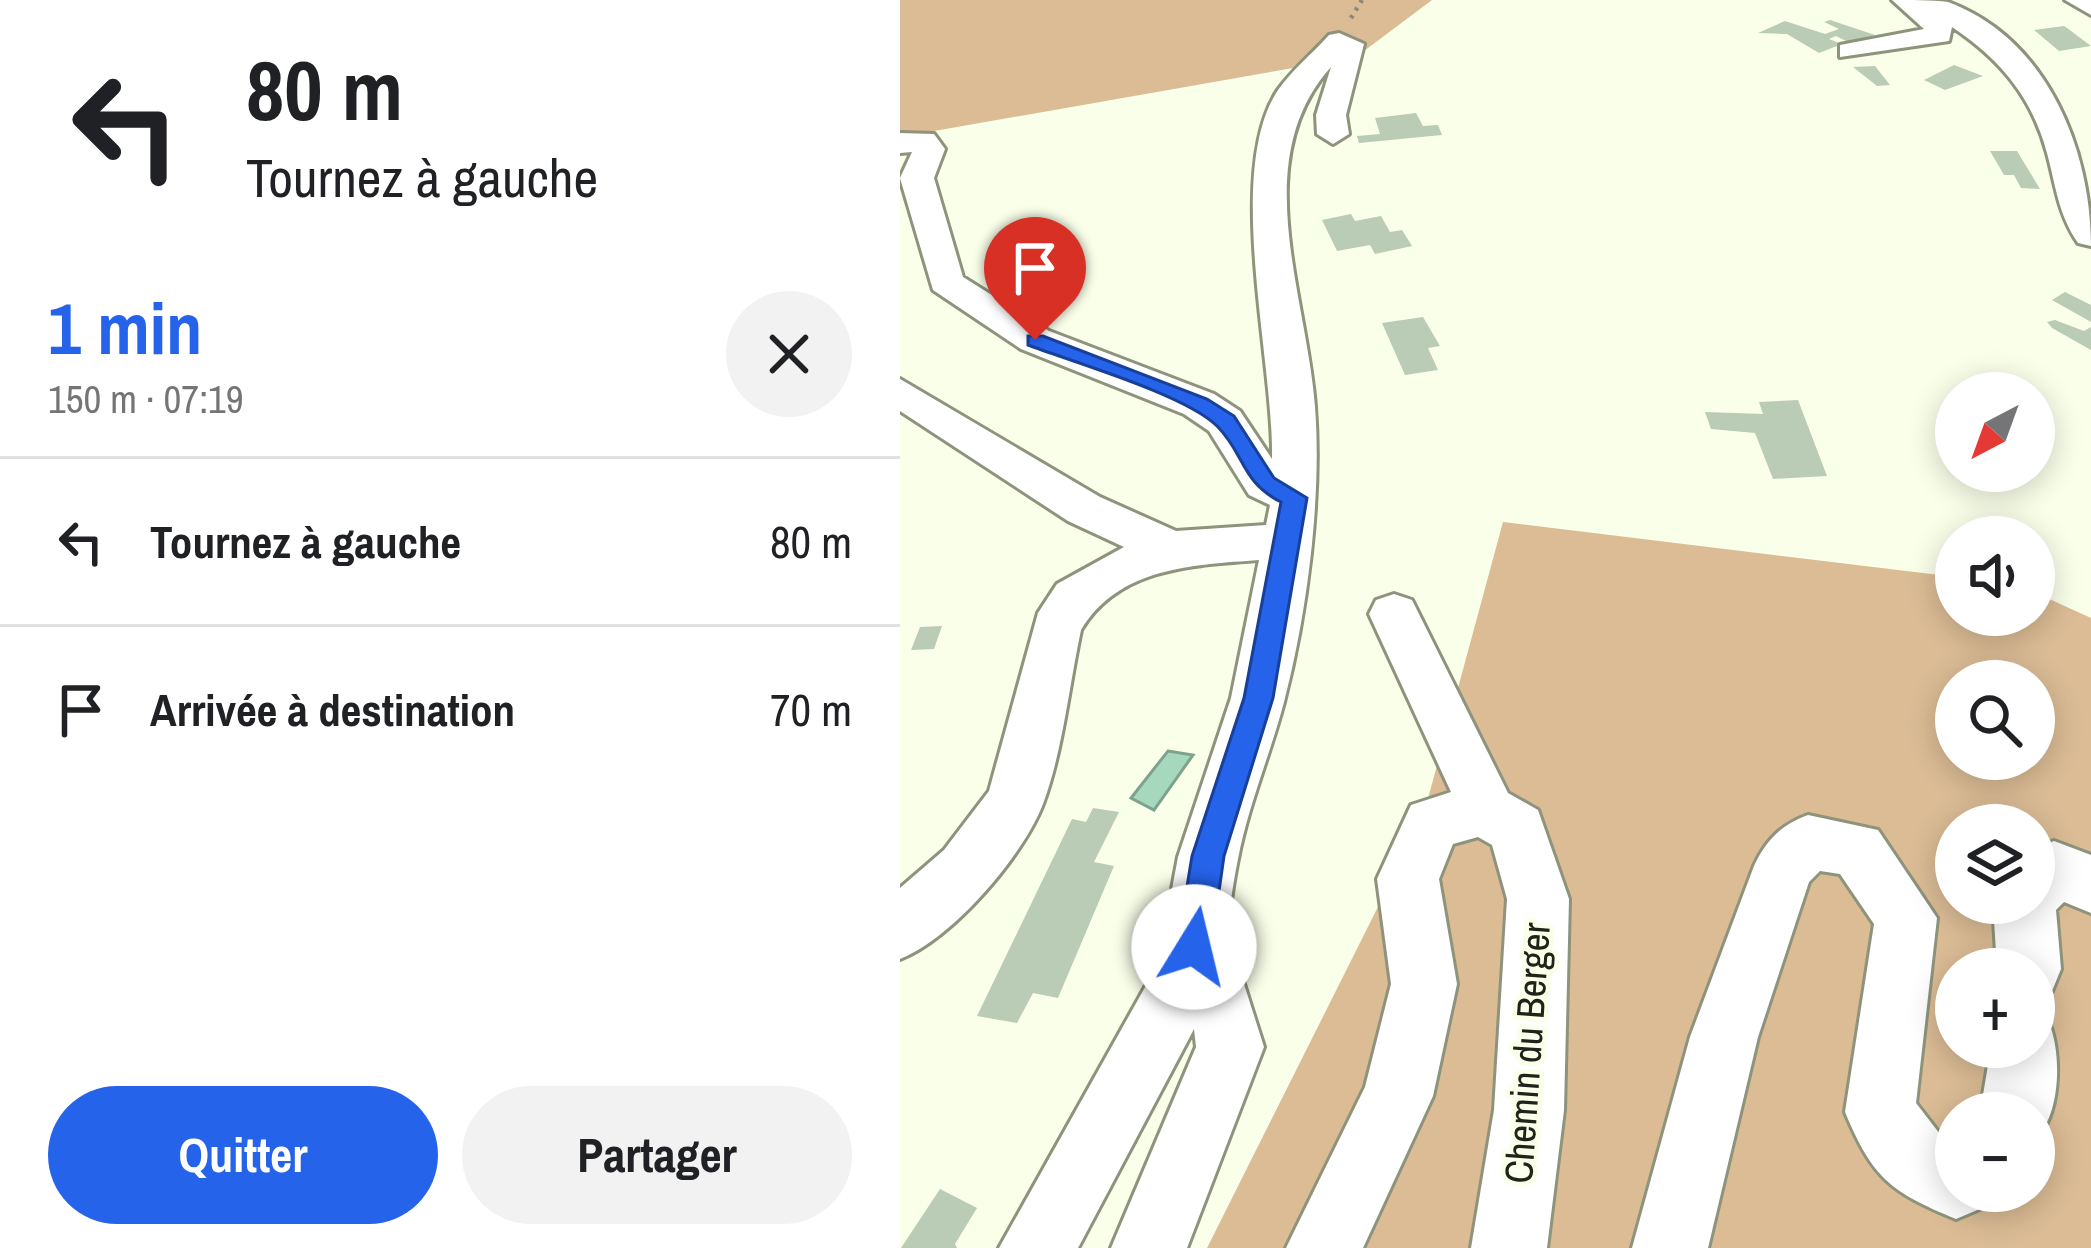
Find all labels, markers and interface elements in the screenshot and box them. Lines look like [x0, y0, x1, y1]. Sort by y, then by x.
text: 80 m [246, 33, 403, 146]
icon: left [48, 48, 204, 204]
text: Tournez à gauche [246, 141, 598, 214]
pin [984, 217, 1086, 340]
icon: arrive [1002, 235, 1068, 301]
text: 1 min [48, 279, 202, 376]
button: close [726, 291, 852, 417]
north arrow [1935, 372, 2055, 492]
map controls [1935, 372, 2055, 1212]
text: 150 m · 07:19 [48, 373, 244, 425]
icon: left [48, 509, 114, 575]
text: Tournez à gauche [150, 511, 461, 572]
text: 80 m [770, 511, 852, 572]
button: sound [1935, 516, 2055, 636]
button: search [1935, 660, 2055, 780]
icon: arrive [48, 677, 114, 743]
text: Arrivée à destination [150, 679, 515, 740]
text: 70 m [770, 679, 852, 740]
button: layers [1935, 804, 2055, 924]
position arrow [1131, 884, 1257, 1010]
street label: Chemin du Berger [1492, 921, 1562, 1185]
button: + [1935, 948, 2055, 1068]
button: Quitter [48, 1086, 438, 1224]
button: Partager [462, 1086, 852, 1224]
button: − [1935, 1092, 2055, 1212]

